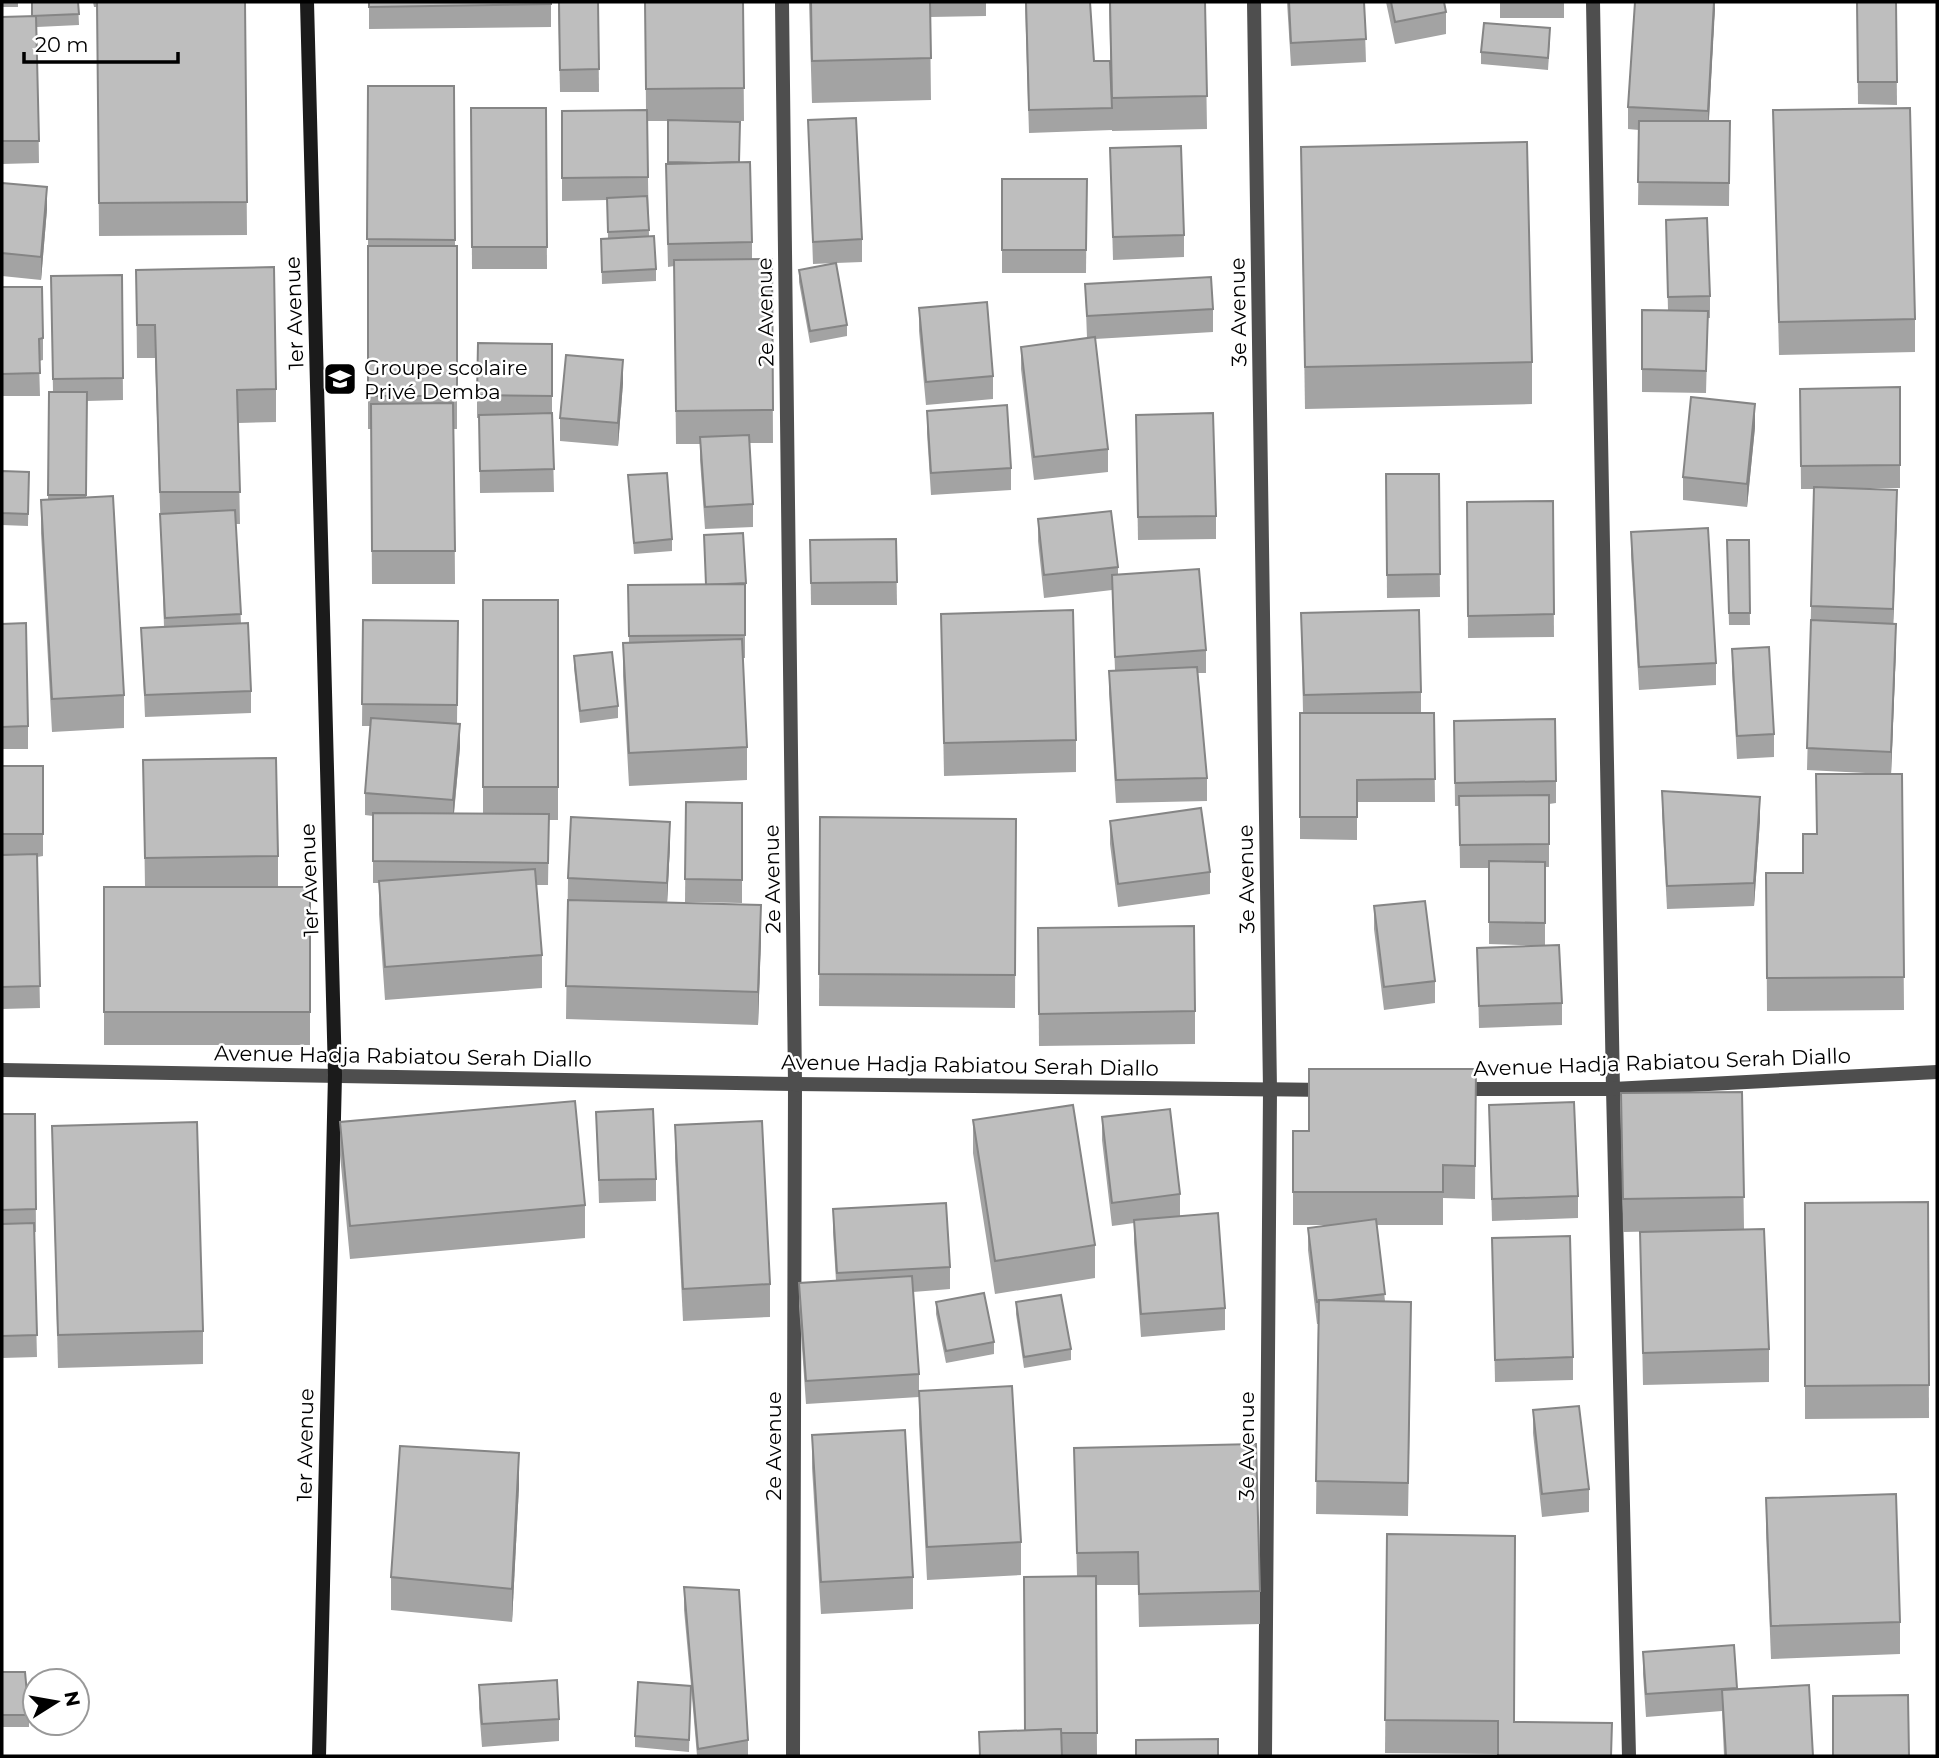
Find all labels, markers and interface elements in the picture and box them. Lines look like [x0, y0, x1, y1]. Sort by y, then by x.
scale bar [24, 21, 178, 65]
text: 20 m [35, 32, 89, 57]
street label: 1er Avenue [280, 256, 308, 370]
street label: 2e Avenue [752, 257, 778, 367]
street label: 3e Avenue [1225, 257, 1251, 367]
place label: Groupe scolaire Privé Demba [364, 355, 528, 404]
school or university icon: Groupe scolaire Privé Demba [321, 360, 359, 398]
street label: 1er Avenue [295, 823, 323, 937]
street label: 2e Avenue [759, 824, 785, 934]
street label: 3e Avenue [1233, 824, 1259, 934]
street label: Avenue Hadja Rabiatou Serah Diallo [214, 1040, 592, 1072]
street label: Avenue Hadja Rabiatou Serah Diallo [1473, 1043, 1851, 1081]
street label: Avenue Hadja Rabiatou Serah Diallo [781, 1049, 1159, 1081]
street label: 1er Avenue [292, 1388, 318, 1502]
street label: 2e Avenue [761, 1391, 786, 1501]
street label: 3e Avenue [1234, 1391, 1259, 1501]
north arrow [21, 1667, 91, 1737]
text: N [59, 1689, 85, 1709]

